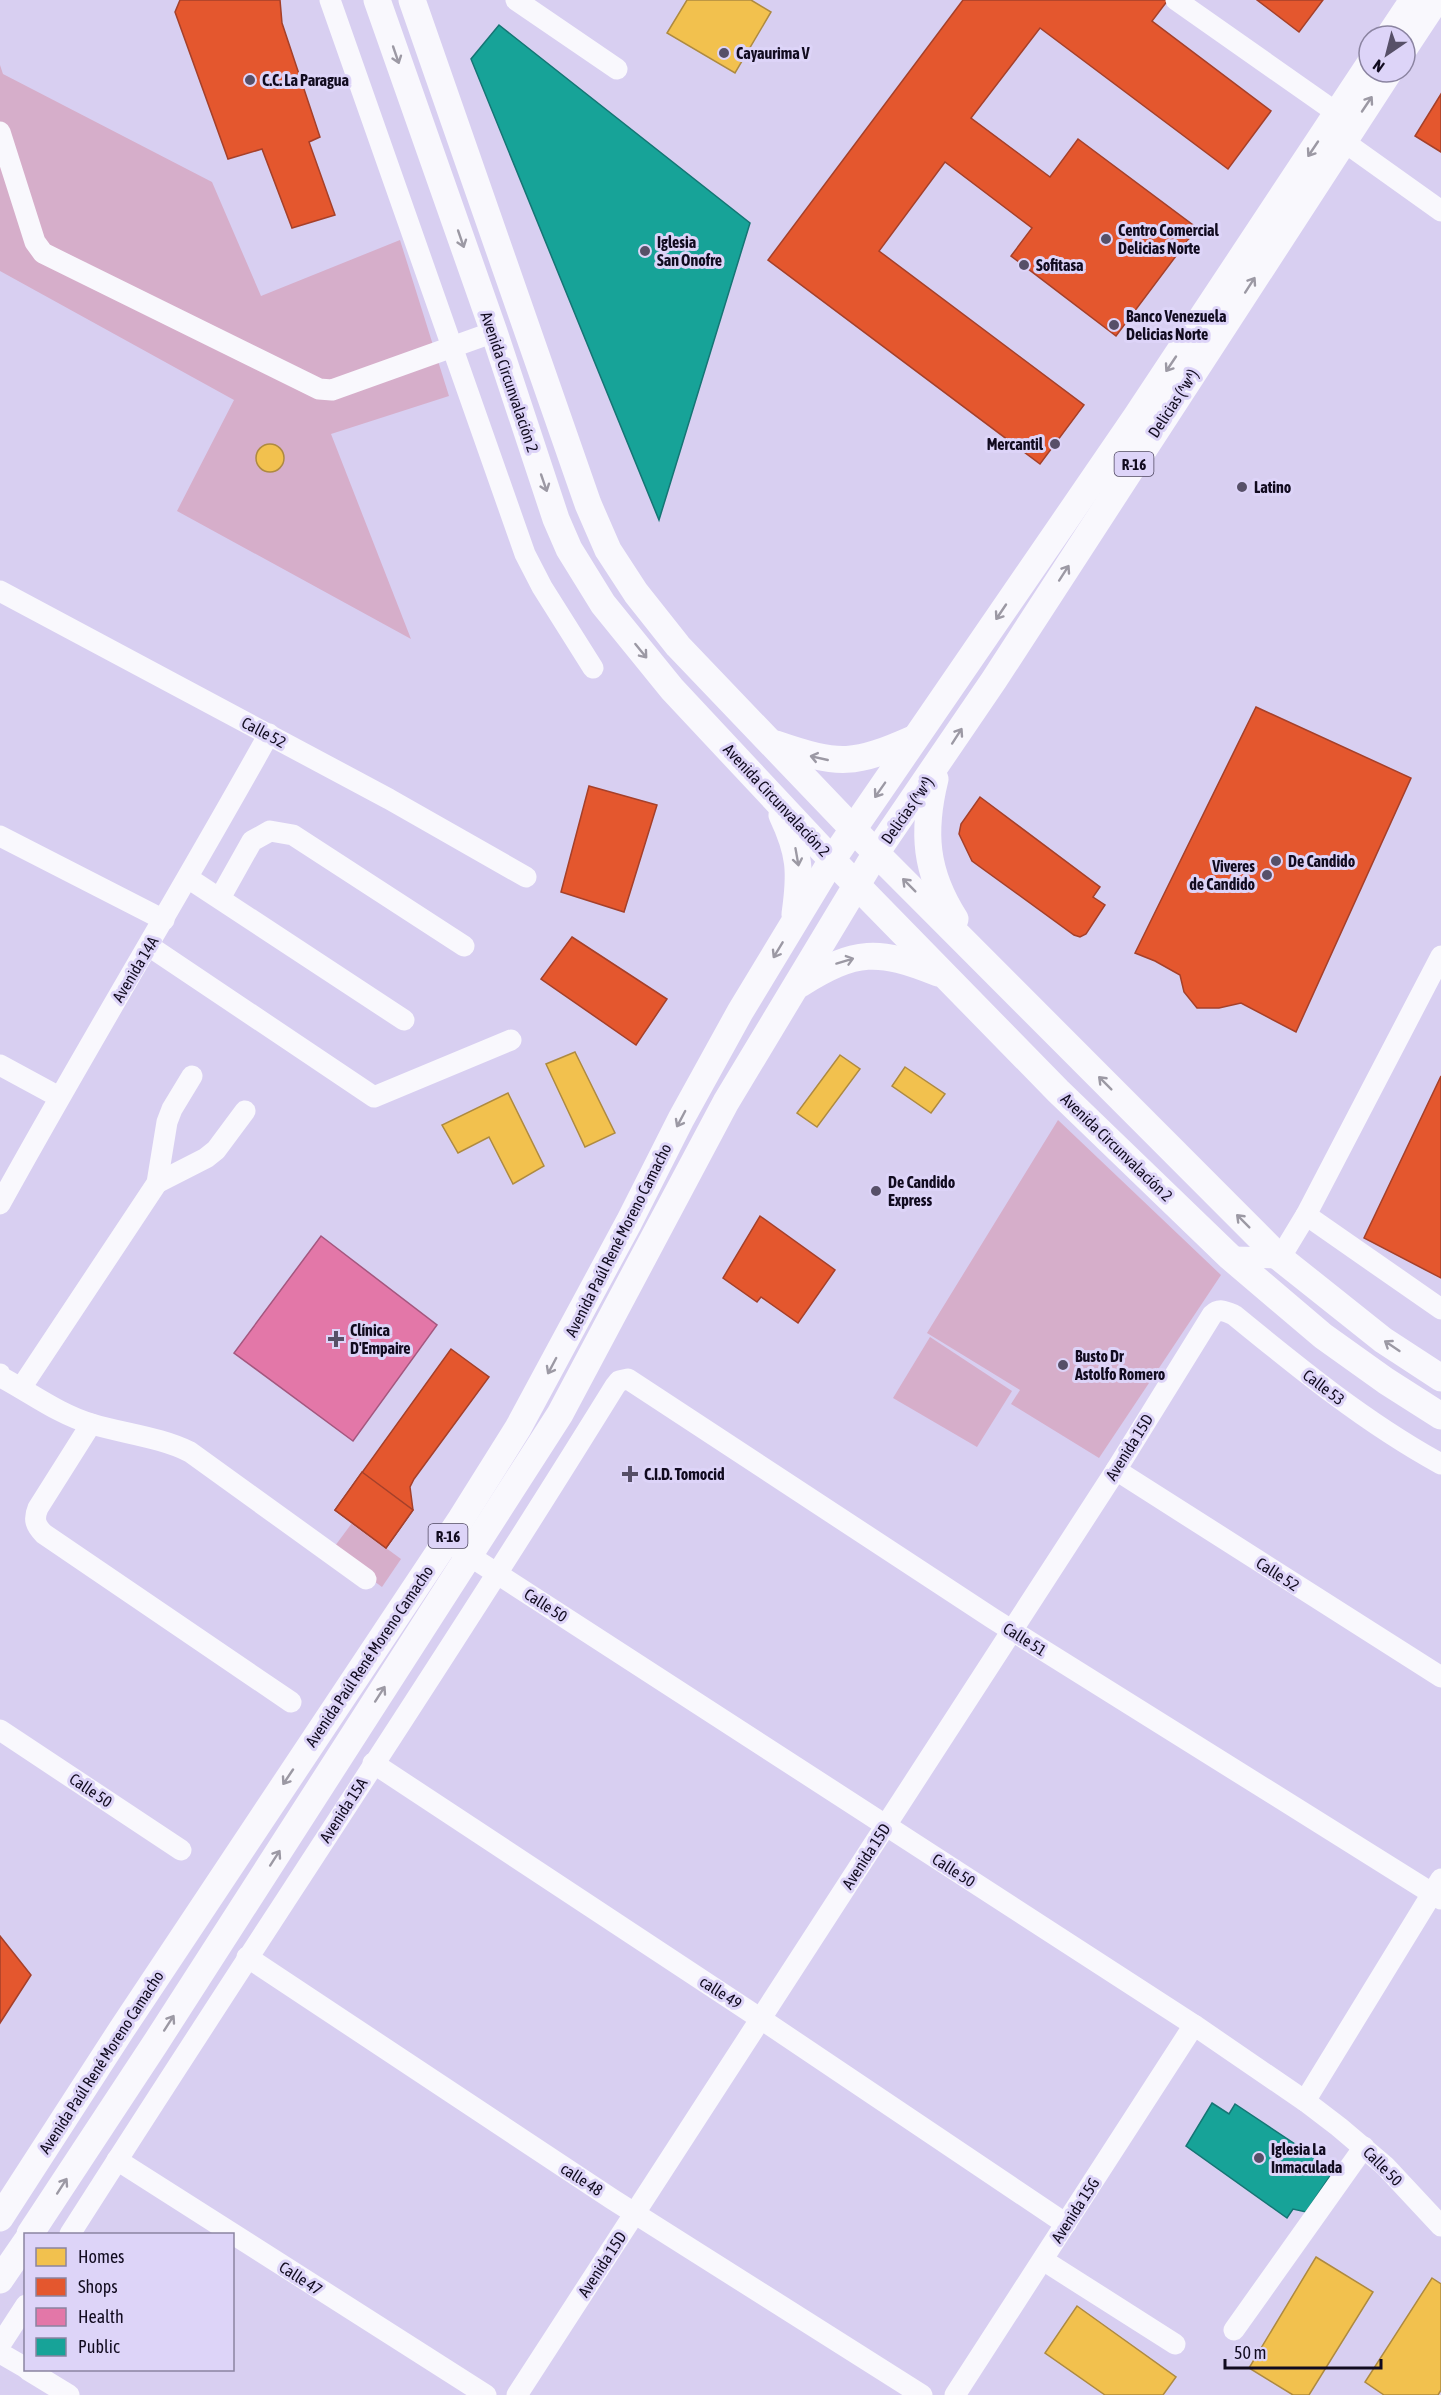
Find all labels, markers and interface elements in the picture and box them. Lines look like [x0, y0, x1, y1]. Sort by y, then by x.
north arrow [1357, 24, 1417, 84]
place label: Cayaurima V [736, 44, 810, 62]
one-way arrow [392, 45, 403, 64]
marker: Cayaurima V [717, 46, 731, 60]
text: N [1369, 56, 1387, 76]
place label: C.C. La Paragua [262, 71, 349, 89]
marker: C.C. La Paragua [243, 73, 257, 87]
one-way arrow [1362, 96, 1374, 113]
one-way arrow [1307, 140, 1319, 157]
place label: Centro Comercial Delicias Norte [1118, 221, 1220, 257]
one-way arrow [456, 229, 467, 248]
marker: Centro Comercial Delicias Norte [1099, 232, 1113, 246]
place label: Iglesia San Onofre [657, 233, 722, 269]
marker: Iglesia San Onofre [638, 244, 652, 258]
place label: Sofitasa [1036, 256, 1083, 274]
marker: Sofitasa [1017, 258, 1031, 272]
one-way arrow [1243, 277, 1256, 294]
place label: Banco Venezuela Delicias Norte [1126, 307, 1227, 343]
street label: Avenida Circunvalación 2 [478, 309, 542, 455]
marker: Banco Venezuela Delicias Norte [1107, 318, 1121, 332]
one-way arrow [1165, 355, 1177, 372]
street label: Delicias (^w^) [1144, 365, 1203, 441]
place label: Mercantil [987, 435, 1044, 453]
marker: Mercantil [1048, 437, 1062, 451]
road number: R-16 [1114, 452, 1154, 476]
one-way arrow [540, 473, 551, 492]
place label: Latino [1254, 478, 1292, 496]
marker: Latino [1235, 480, 1249, 494]
one-way arrow [1058, 565, 1070, 581]
one-way arrow [995, 603, 1008, 620]
one-way arrow [634, 643, 648, 658]
street label: Calle 52 [239, 713, 289, 751]
one-way arrow [952, 728, 964, 745]
street label: Avenida Circunvalación 2 [720, 740, 834, 860]
one-way arrow [810, 751, 829, 763]
street label: Delicias (^w^) [877, 773, 938, 848]
one-way arrow [874, 782, 886, 798]
one-way arrow [792, 847, 803, 866]
place label: De Candido [1288, 852, 1356, 870]
marker: De Candido [1269, 854, 1283, 868]
place label: Viveres de Candido [1189, 857, 1255, 893]
marker: Viveres de Candido [1260, 868, 1274, 882]
one-way arrow [901, 878, 916, 892]
street label: Avenida 14A [108, 933, 162, 1005]
one-way arrow [772, 941, 784, 958]
one-way arrow [835, 955, 854, 966]
one-way arrow [1098, 1076, 1113, 1091]
street label: Avenida Circunvalación 2 [1058, 1089, 1176, 1205]
one-way arrow [675, 1109, 686, 1127]
street label: Avenida Paúl René Moreno Camacho [561, 1140, 675, 1340]
place label: De Candido Express [888, 1173, 956, 1209]
marker: De Candido Express [869, 1184, 883, 1198]
one-way arrow [1235, 1214, 1250, 1229]
place label: Clínica D'Empaire [350, 1321, 411, 1357]
marker: Clínica D'Empaire [327, 1330, 345, 1348]
one-way arrow [1384, 1340, 1401, 1352]
place label: Busto Dr Astolfo Romero [1074, 1347, 1166, 1383]
one-way arrow [546, 1357, 558, 1374]
marker: Busto Dr Astolfo Romero [1056, 1358, 1070, 1372]
street label: Calle 53 [1300, 1366, 1348, 1408]
street label: Avenida 15D [1102, 1411, 1156, 1483]
marker: C.I.D. Tomocid [621, 1465, 639, 1483]
place label: C.I.D. Tomocid [644, 1465, 725, 1483]
road number: R-16 [428, 1524, 468, 1548]
street label: Calle 52 [1253, 1554, 1303, 1594]
street label: Avenida Paúl René Moreno Camacho [302, 1562, 436, 1750]
street label: Calle 50 [521, 1585, 571, 1625]
street label: Calle 51 [1000, 1619, 1050, 1659]
one-way arrow [374, 1686, 386, 1703]
street label: Calle 50 [66, 1769, 116, 1811]
one-way arrow [282, 1769, 294, 1785]
street label: Avenida 15A [316, 1774, 371, 1846]
street label: Avenida 15D [838, 1820, 894, 1892]
one-way arrow [268, 1850, 281, 1867]
street label: Calle 50 [929, 1850, 979, 1890]
street label: Avenida Paúl René Moreno Camacho [35, 1967, 167, 2157]
street label: calle 49 [697, 1972, 745, 2012]
one-way arrow [163, 2014, 176, 2031]
place label: Iglesia La Inmaculada [1271, 2140, 1342, 2176]
street label: Calle 50 [1360, 2143, 1406, 2189]
marker: Iglesia La Inmaculada [1252, 2151, 1266, 2165]
street label: calle 48 [558, 2159, 606, 2199]
street label: Avenida 15G [1047, 2174, 1103, 2246]
one-way arrow [56, 2177, 69, 2194]
street label: Avenida 15D [574, 2228, 630, 2300]
legend [24, 2233, 234, 2371]
text: Homes [78, 2246, 124, 2267]
street label: Calle 47 [276, 2258, 326, 2298]
text: Shops [78, 2276, 118, 2297]
text: Health [78, 2306, 124, 2327]
scale bar [1225, 2332, 1381, 2370]
text: Public [78, 2336, 120, 2357]
text: 50 m [1234, 2342, 1266, 2363]

